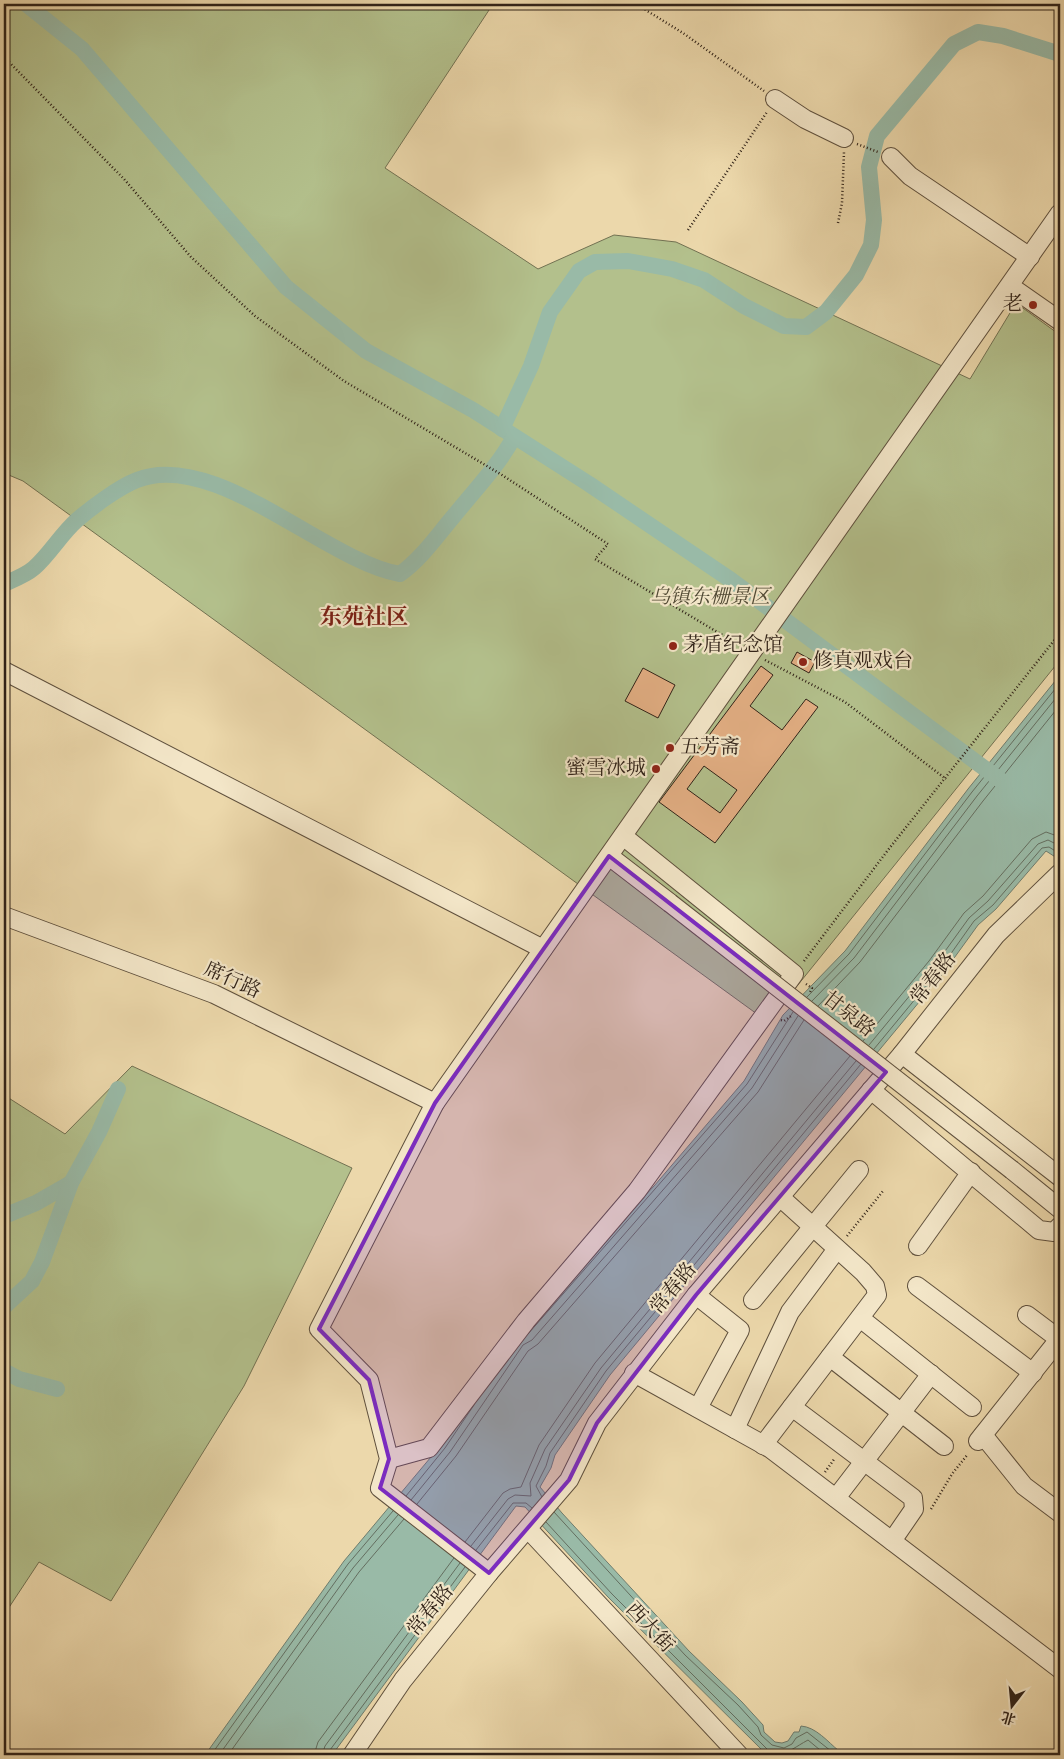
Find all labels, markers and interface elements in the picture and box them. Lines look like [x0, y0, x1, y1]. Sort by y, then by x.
place label: 老 [1003, 291, 1023, 319]
marker: 老 [1027, 299, 1039, 311]
park label: 乌镇东栅景区 [650, 584, 773, 612]
district label: 东苑社区 [320, 603, 408, 634]
place label: 茅盾纪念馆 [683, 632, 783, 660]
marker: 茅盾纪念馆 [667, 640, 679, 652]
place label: 修真观戏台 [813, 648, 913, 676]
marker: 修真观戏台 [797, 656, 809, 668]
place label: 五芳斋 [680, 734, 740, 762]
marker: 五芳斋 [664, 742, 676, 754]
place label: 蜜雪冰城 [566, 755, 646, 783]
marker: 蜜雪冰城 [650, 763, 662, 775]
street label: 常春路 [904, 947, 964, 1011]
street label: 席行路 [199, 956, 265, 1006]
street label: 甘泉路 [816, 985, 880, 1045]
street label: 常春路 [644, 1257, 704, 1321]
street label: 常春路 [401, 1579, 461, 1643]
street label: 西大街 [618, 1597, 680, 1659]
north arrow [986, 1682, 1036, 1732]
text: 北 [999, 1706, 1018, 1728]

